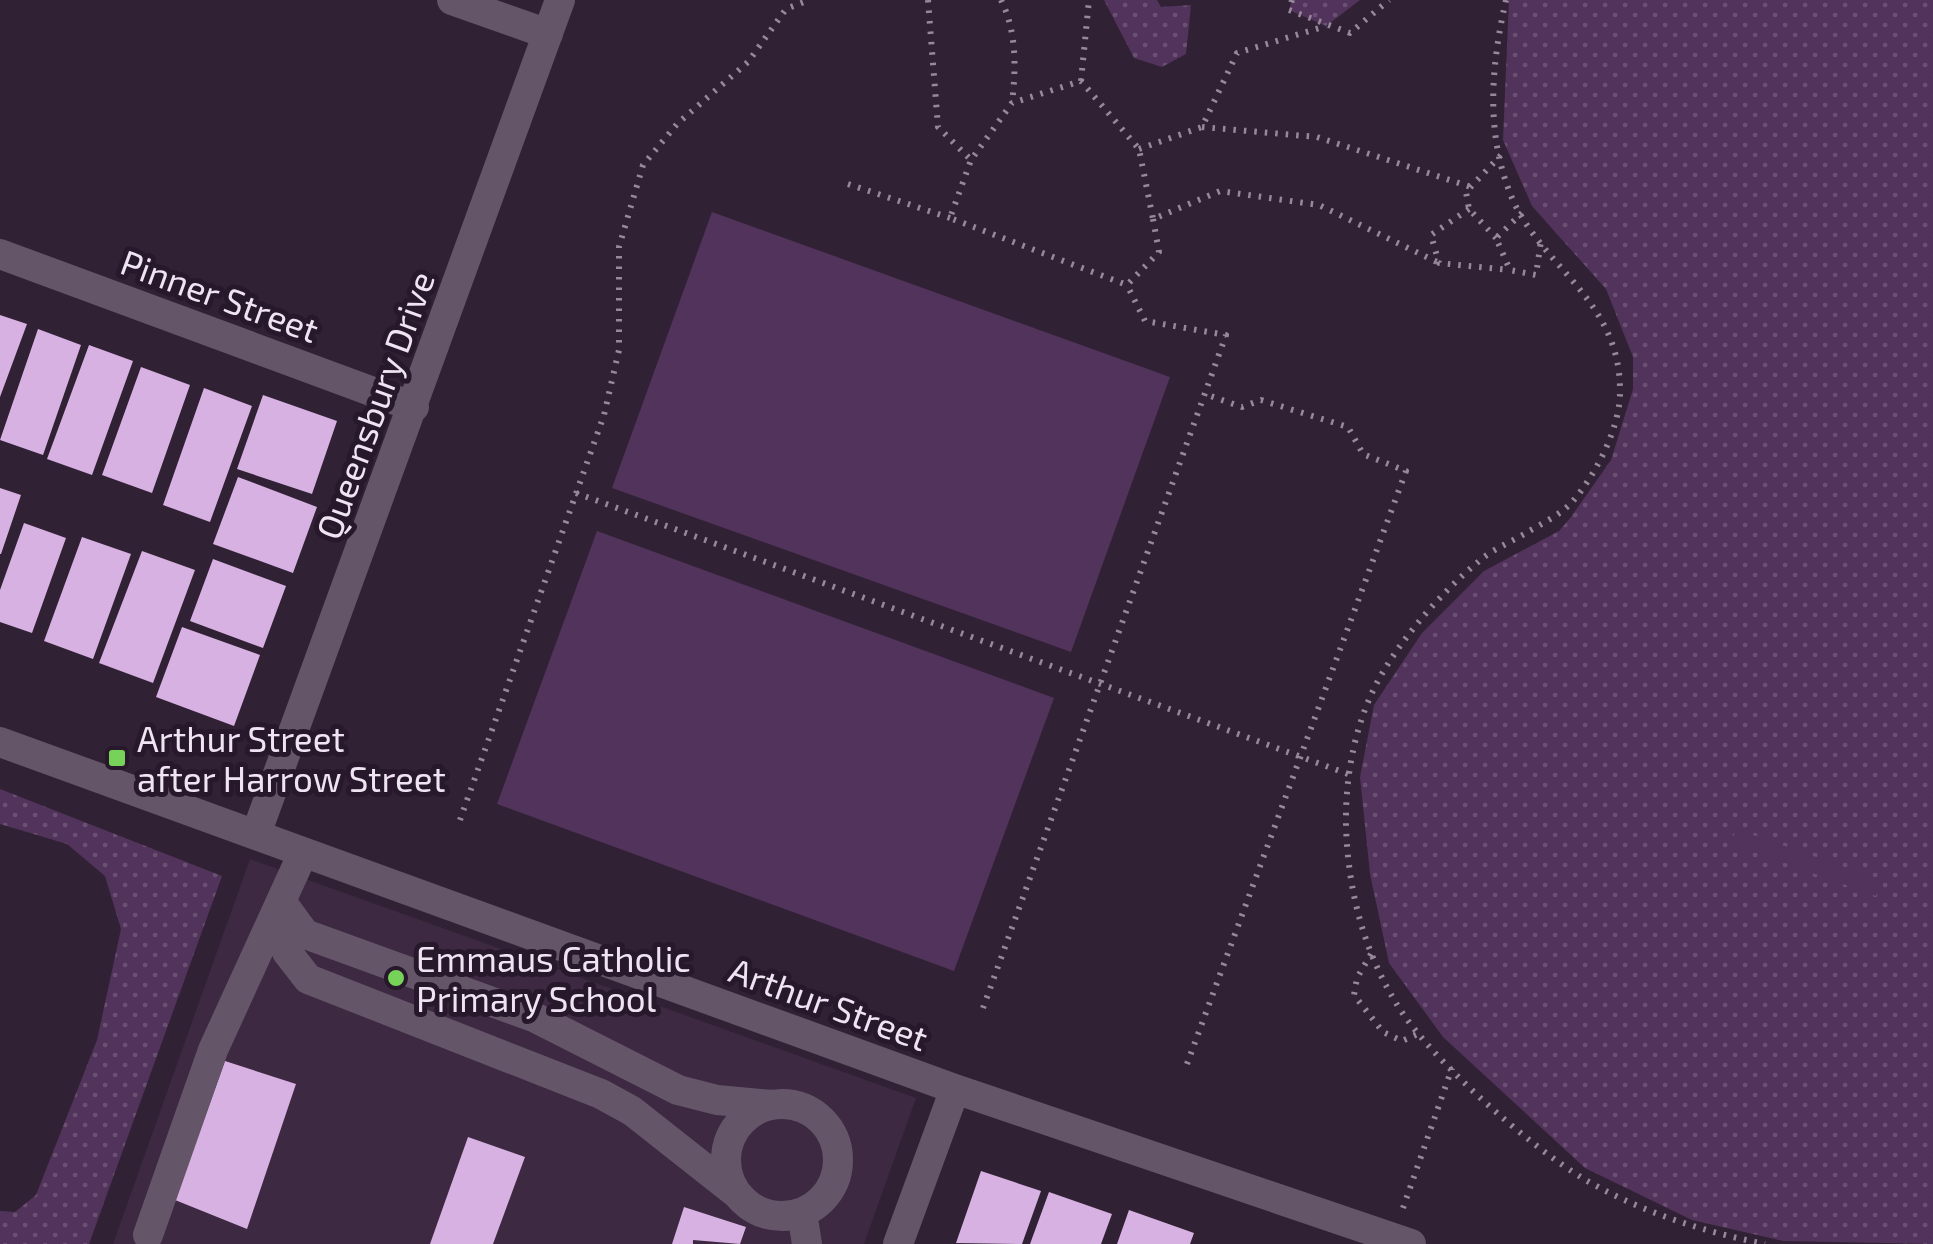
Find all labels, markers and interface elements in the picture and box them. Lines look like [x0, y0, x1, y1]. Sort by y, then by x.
street label: Pinner Street [115, 240, 325, 350]
street label: Queensbury Drive [306, 265, 442, 545]
place label: Arthur Street after Harrow Street [137, 717, 446, 799]
marker: Arthur Street after Harrow Street [106, 747, 128, 769]
place label: Emmaus Catholic Primary School [416, 937, 691, 1019]
street label: Arthur Street [724, 948, 934, 1058]
marker: Emmaus Catholic Primary School [385, 967, 407, 989]

